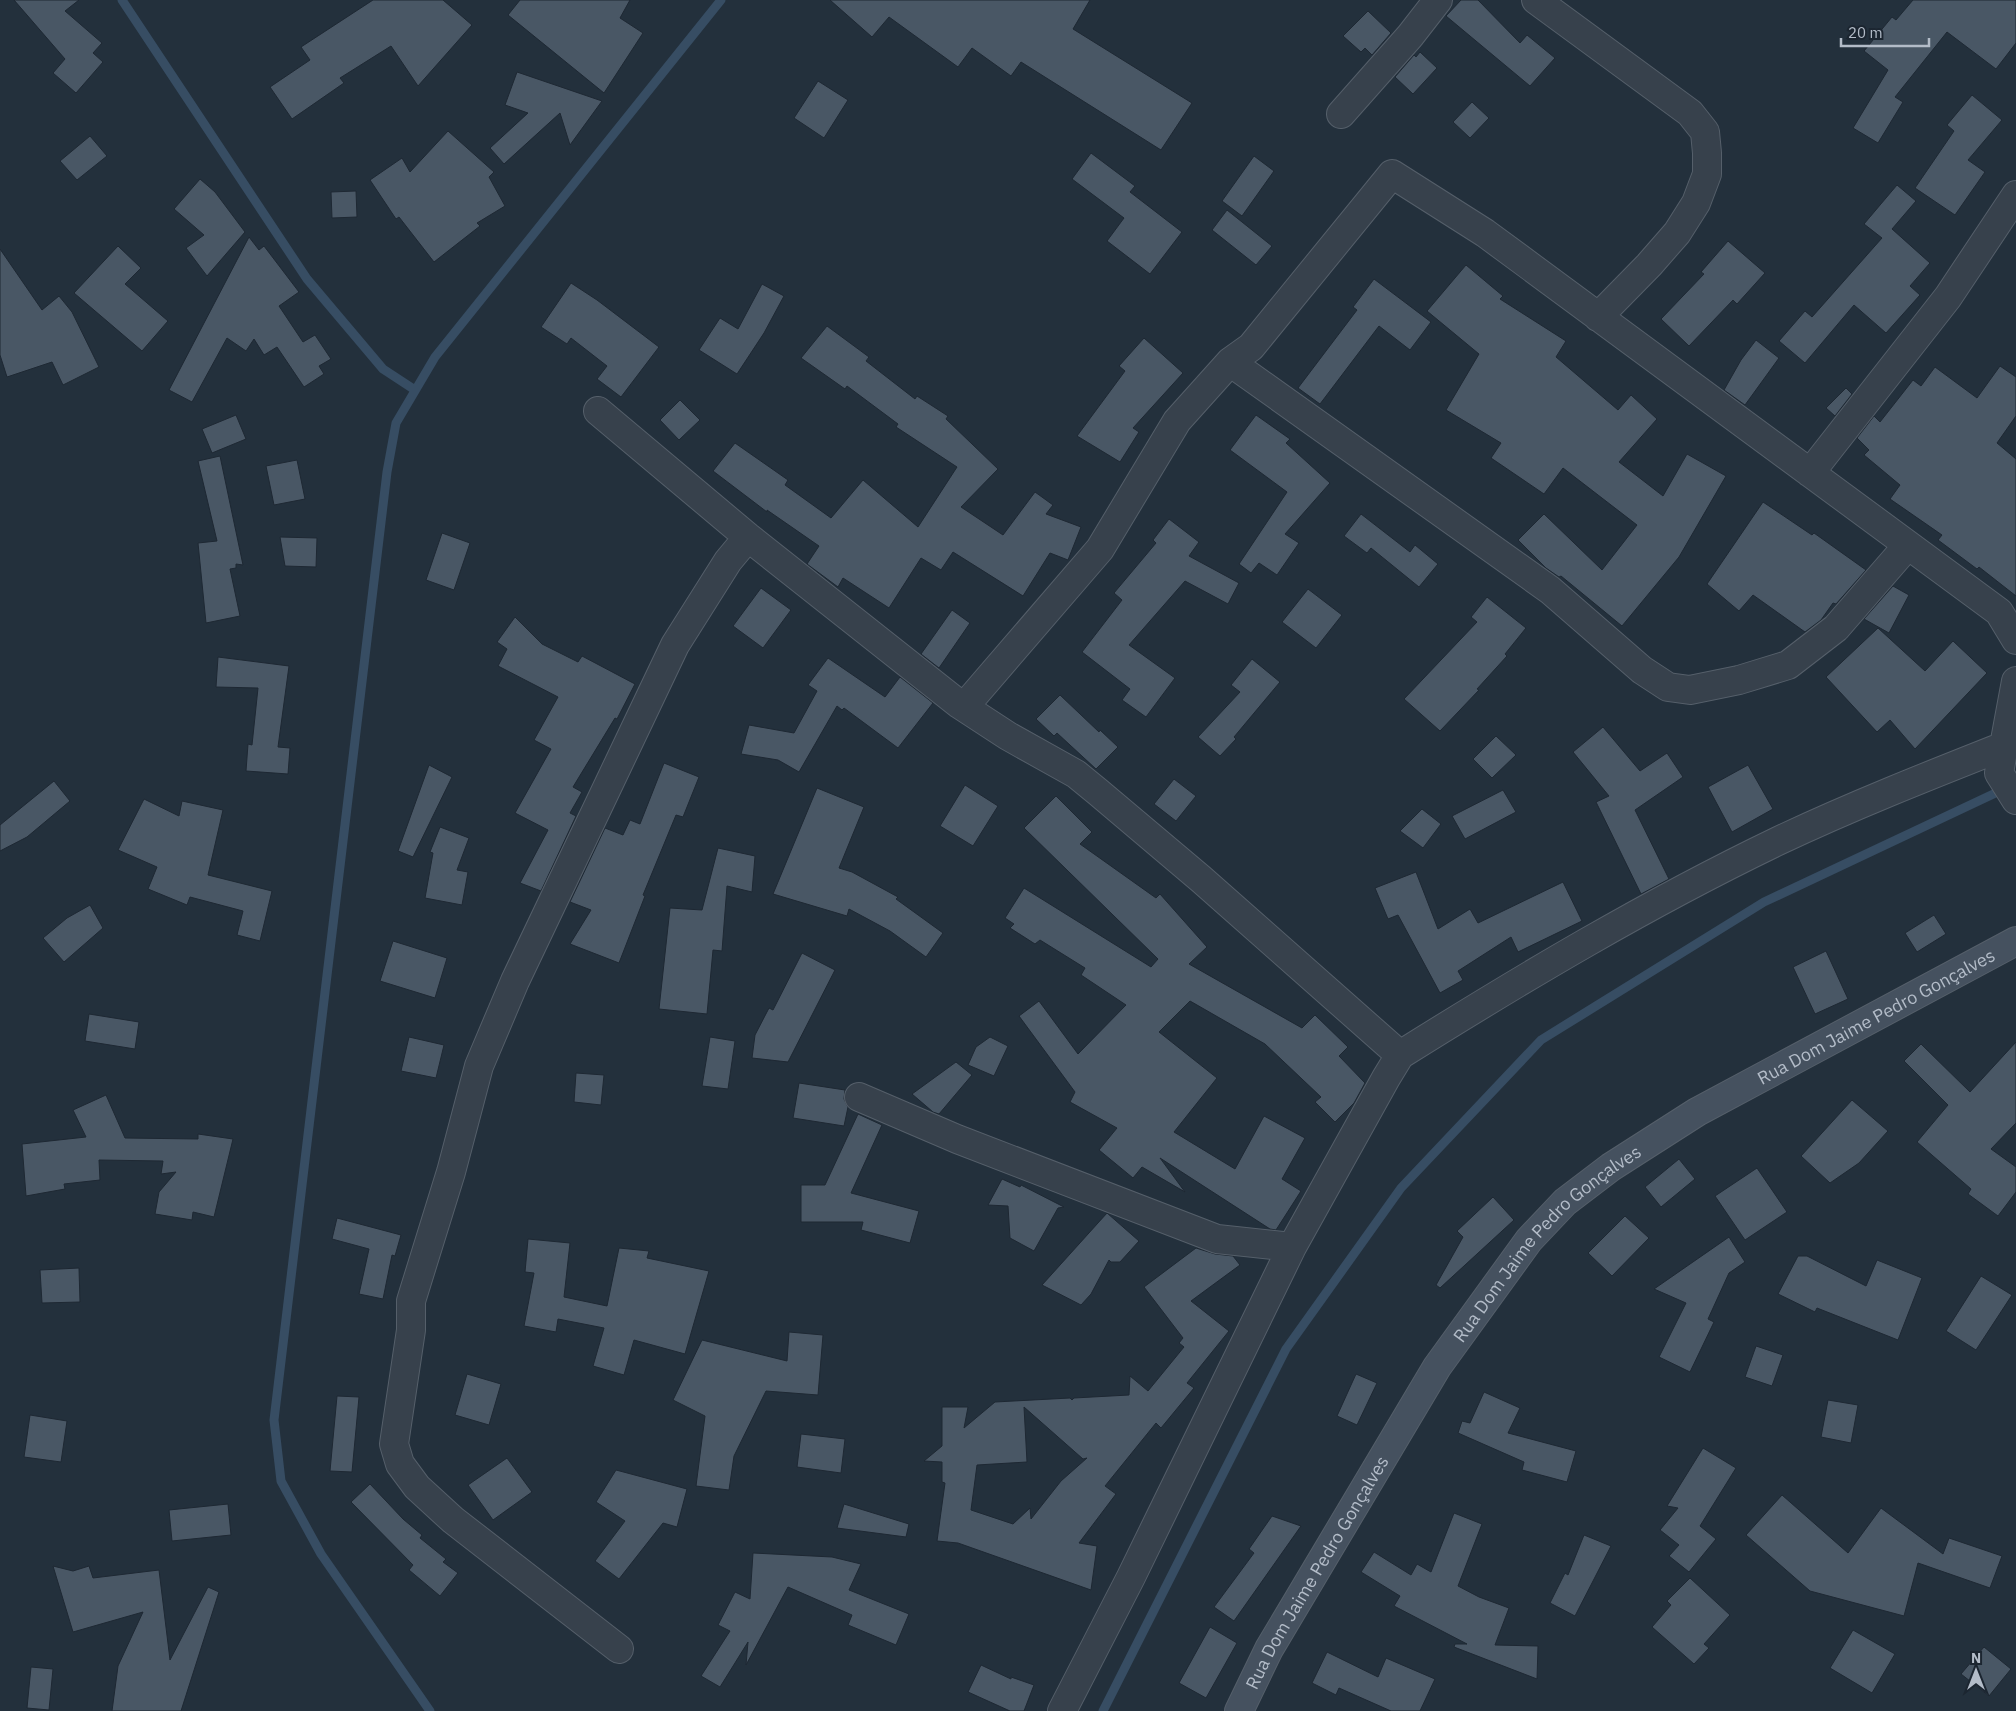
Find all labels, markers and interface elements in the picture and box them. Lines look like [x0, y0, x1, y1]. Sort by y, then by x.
scale bar [1841, 15, 1928, 47]
text: 20 m [1848, 23, 1883, 42]
street label: Rua Dom Jaime Pedro Gonçalves [1753, 943, 1999, 1089]
street label: Rua Dom Jaime Pedro Gonçalves [1447, 1139, 1645, 1346]
street label: Rua Dom Jaime Pedro Gonçalves [1240, 1451, 1393, 1693]
north arrow [1951, 1646, 2001, 1696]
text: N [1971, 1649, 1981, 1667]

